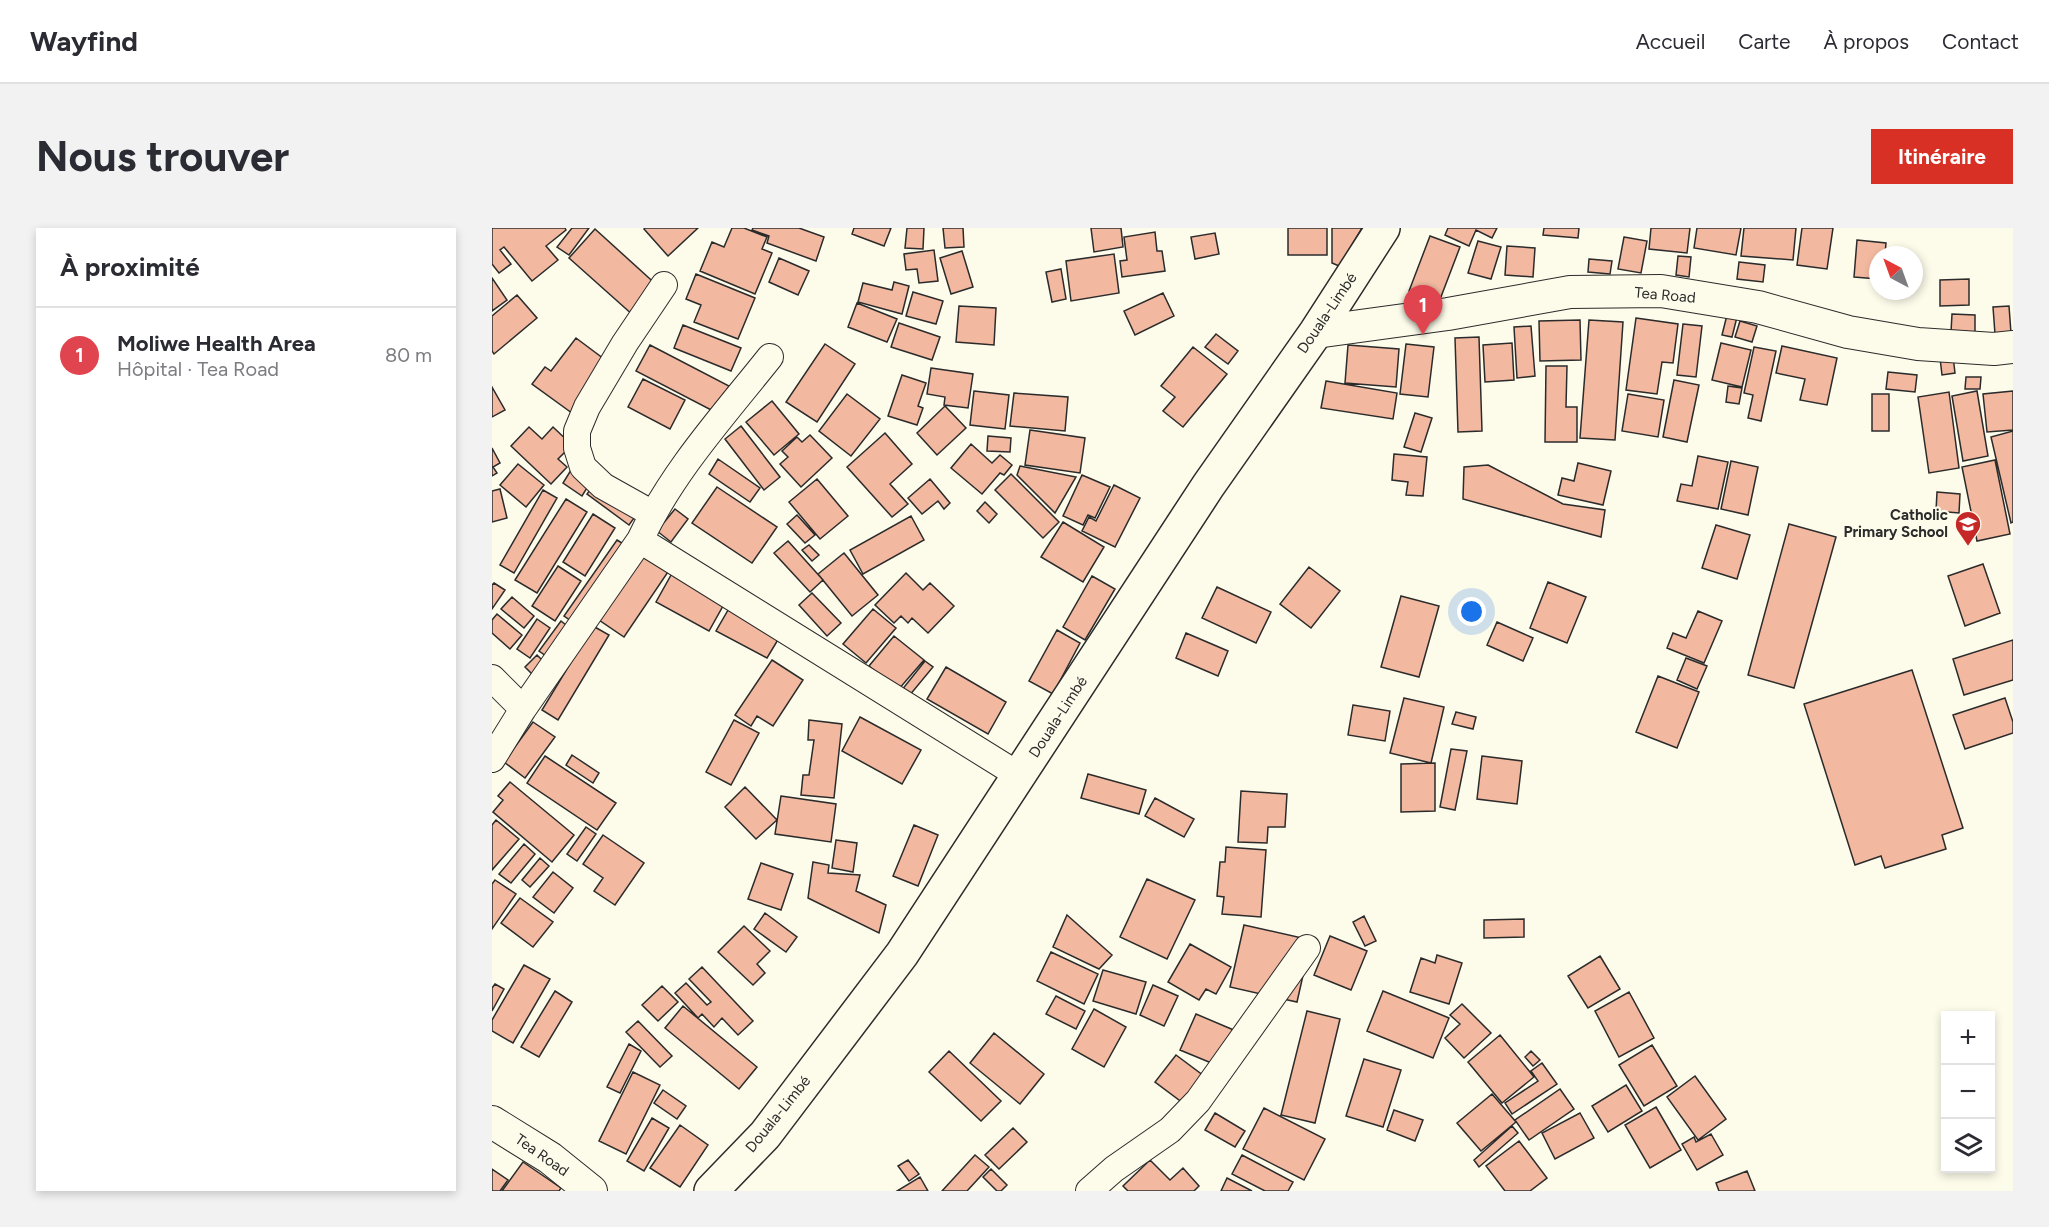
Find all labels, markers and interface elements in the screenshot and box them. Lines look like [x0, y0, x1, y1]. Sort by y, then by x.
text: Wayfind [30, 24, 138, 58]
text: Accueil [1636, 29, 1705, 54]
text: Carte [1738, 29, 1791, 54]
text: À propos [1824, 29, 1909, 54]
text: Contact [1942, 29, 2019, 54]
button: Itinéraire [1871, 129, 2013, 184]
text: Nous trouver [36, 131, 289, 182]
north arrow [1869, 246, 1923, 300]
text: À proximité [60, 251, 200, 283]
street label: Douala-Limbé [1293, 269, 1361, 357]
street label: Tea Road [1634, 283, 1696, 307]
pin: 1 [1404, 285, 1442, 335]
text: Moliwe Health Area [117, 330, 316, 357]
text: 1 [75, 343, 84, 367]
text: 80 m [385, 343, 432, 367]
text: Hôpital · Tea Road [117, 357, 279, 381]
place label: Catholic Primary School [1843, 506, 1948, 541]
school or university icon: Catholic Primary School [1953, 509, 1983, 547]
your location [1457, 597, 1486, 626]
street label: Douala-Limbé [1025, 673, 1091, 761]
map controls [1941, 1011, 1995, 1173]
button: + [1941, 1011, 1995, 1065]
button: − [1941, 1065, 1995, 1119]
street label: Douala-Limbé [742, 1072, 814, 1156]
button: layers [1941, 1119, 1995, 1173]
street label: Tea Road [512, 1130, 572, 1180]

